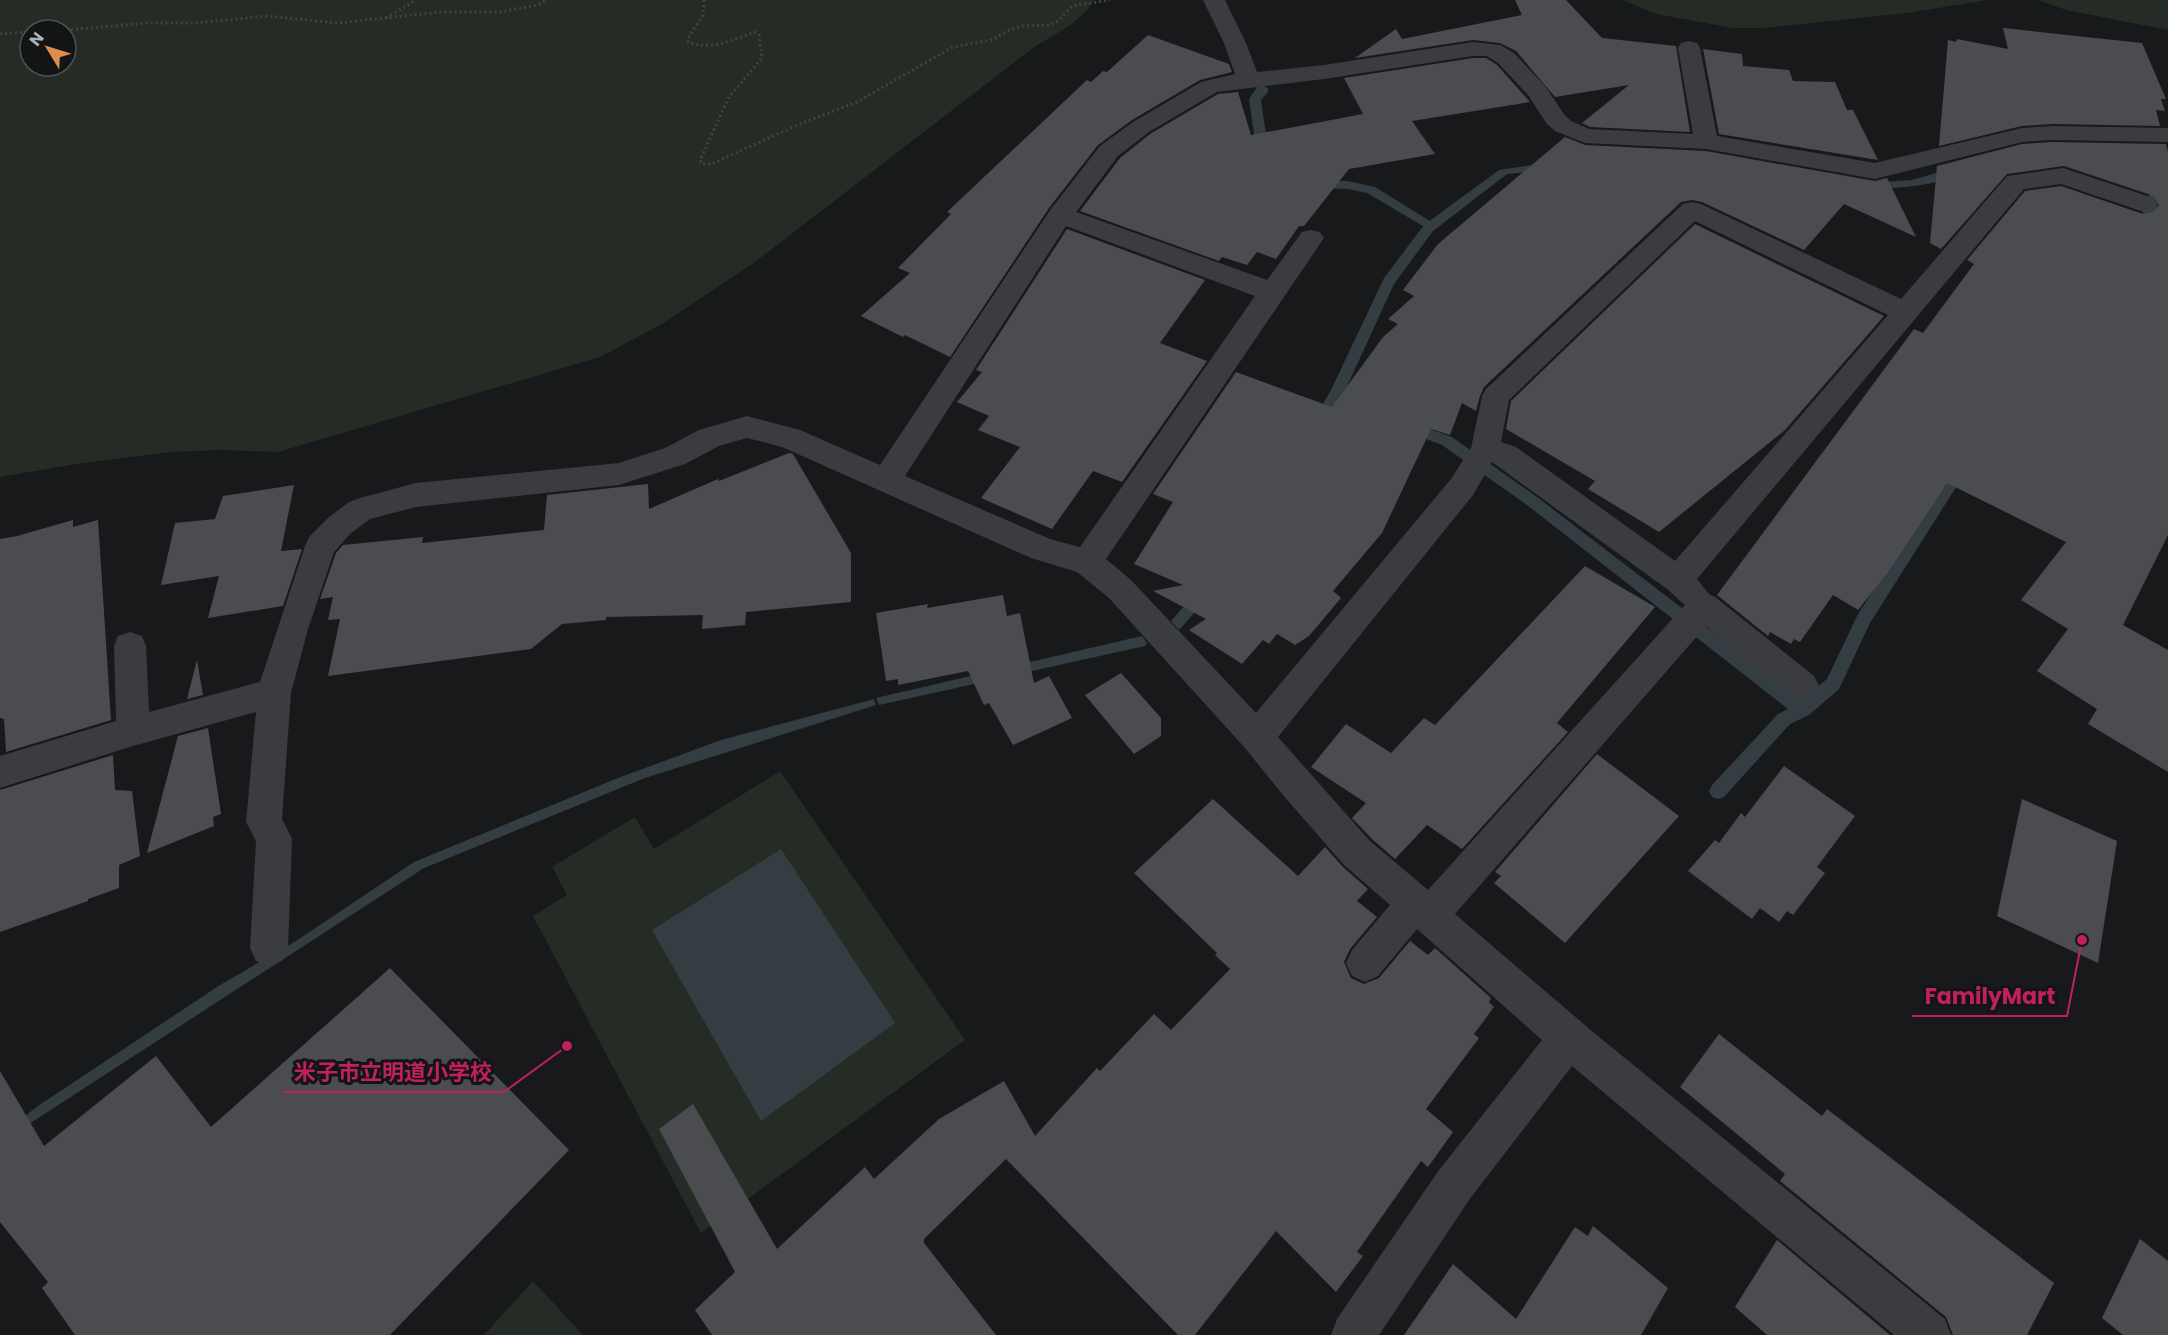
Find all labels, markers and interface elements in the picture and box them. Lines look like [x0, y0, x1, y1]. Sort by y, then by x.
north arrow [18, 18, 78, 78]
text: N [24, 27, 49, 51]
callout: FamilyMart [1912, 976, 2067, 1016]
text: FamilyMart [1925, 981, 2055, 1012]
callout: 米子市立明道小学校 [282, 1052, 504, 1092]
text: 米子市立明道小学校 [294, 1057, 492, 1088]

